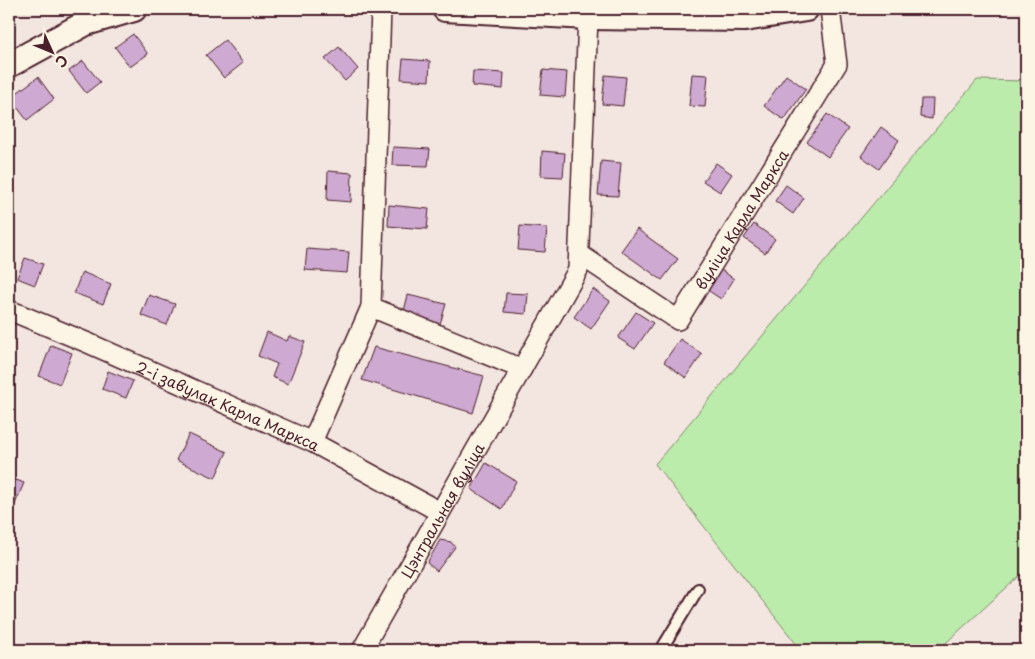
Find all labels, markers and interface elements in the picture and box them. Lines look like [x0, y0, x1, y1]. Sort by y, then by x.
north arrow [28, 28, 78, 78]
text: С [51, 50, 73, 72]
street label: вуліца Карла Маркса [688, 144, 794, 294]
street label: 2-і завулак Карла Маркса [133, 354, 325, 456]
street label: Цэнтральная вуліца [394, 437, 490, 582]

